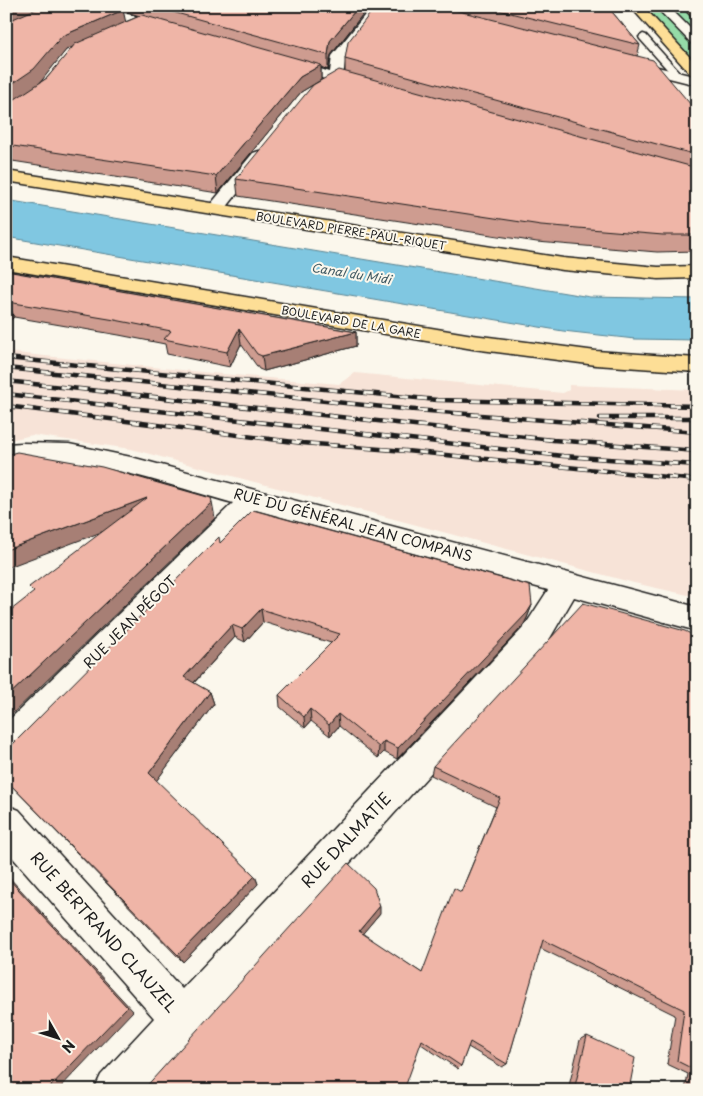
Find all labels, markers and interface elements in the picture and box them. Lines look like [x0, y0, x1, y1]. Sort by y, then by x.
street label: BOULEVARD PIERRE-PAUL-RIQUET [255, 207, 448, 254]
water label: Canal du Midi [310, 258, 395, 289]
street label: BOULEVARD DE LA GARE [280, 301, 422, 342]
street label: RUE DU GÉNÉRAL JEAN COMPANS [231, 482, 475, 567]
street label: RUE JEAN PÉGOT [78, 570, 181, 673]
street label: RUE DALMATIE [295, 786, 396, 892]
street label: RUE BERTRAND CLAUZEL [26, 846, 184, 1017]
north arrow [32, 1014, 82, 1064]
text: N [57, 1036, 80, 1057]

